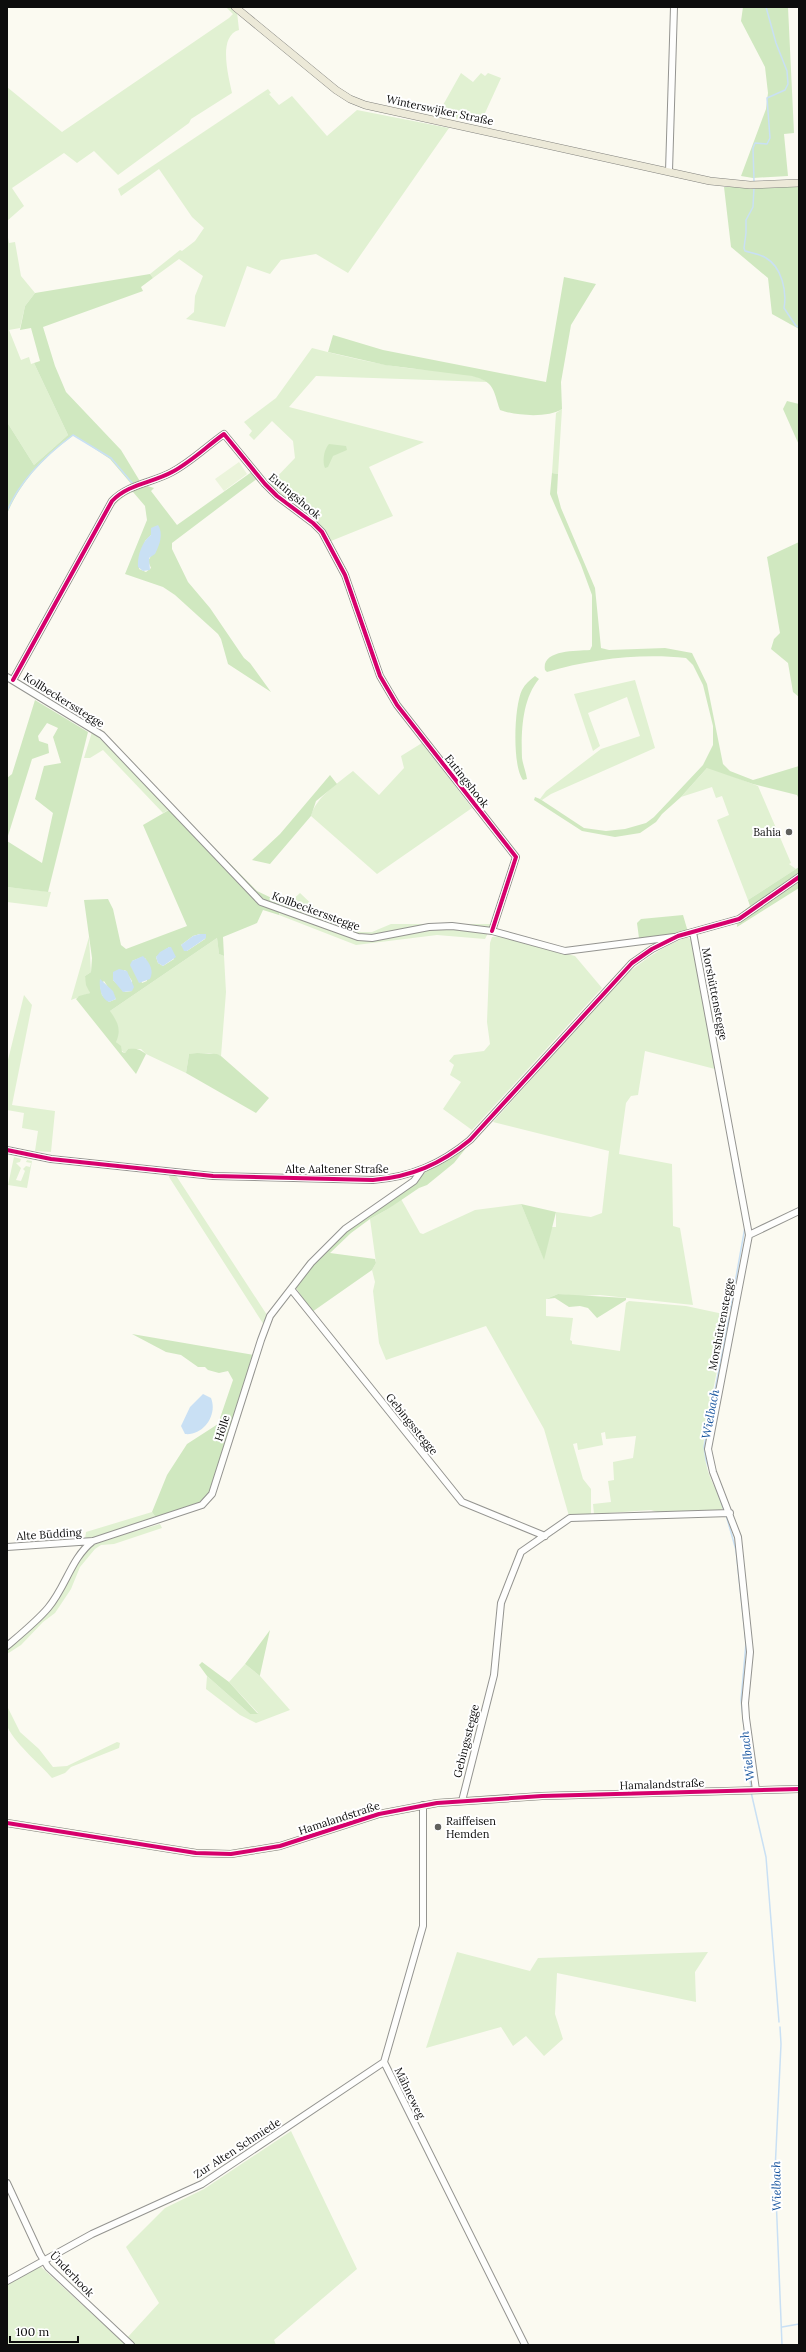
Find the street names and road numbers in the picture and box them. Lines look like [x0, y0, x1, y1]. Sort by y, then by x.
street label: Winterswijker Straße [385, 92, 495, 128]
street label: Eutingshook [266, 470, 324, 522]
street label: Kollbeckersstegge [21, 669, 107, 731]
street label: Eutingshook [442, 752, 492, 811]
street label: Kollbeckersstegge [270, 889, 362, 933]
street label: Morshüttenstegge [699, 946, 731, 1042]
street label: Alte Aaltener Straße [284, 1162, 389, 1176]
street label: Morshüttenstegge [705, 1276, 737, 1372]
street label: Gebingsstegge [383, 1390, 441, 1458]
street label: Hölle [211, 1413, 233, 1443]
street label: Alte Büdding [15, 1525, 83, 1543]
street label: Gebingsstegge [450, 1703, 482, 1779]
street label: Hamalandstraße [619, 1776, 705, 1792]
street label: Hamalandstraße [297, 1798, 382, 1838]
street label: Mähneweg [392, 2065, 429, 2122]
street label: Zur Alten Schmiede [191, 2115, 283, 2181]
street label: Ünderhook [47, 2248, 98, 2300]

